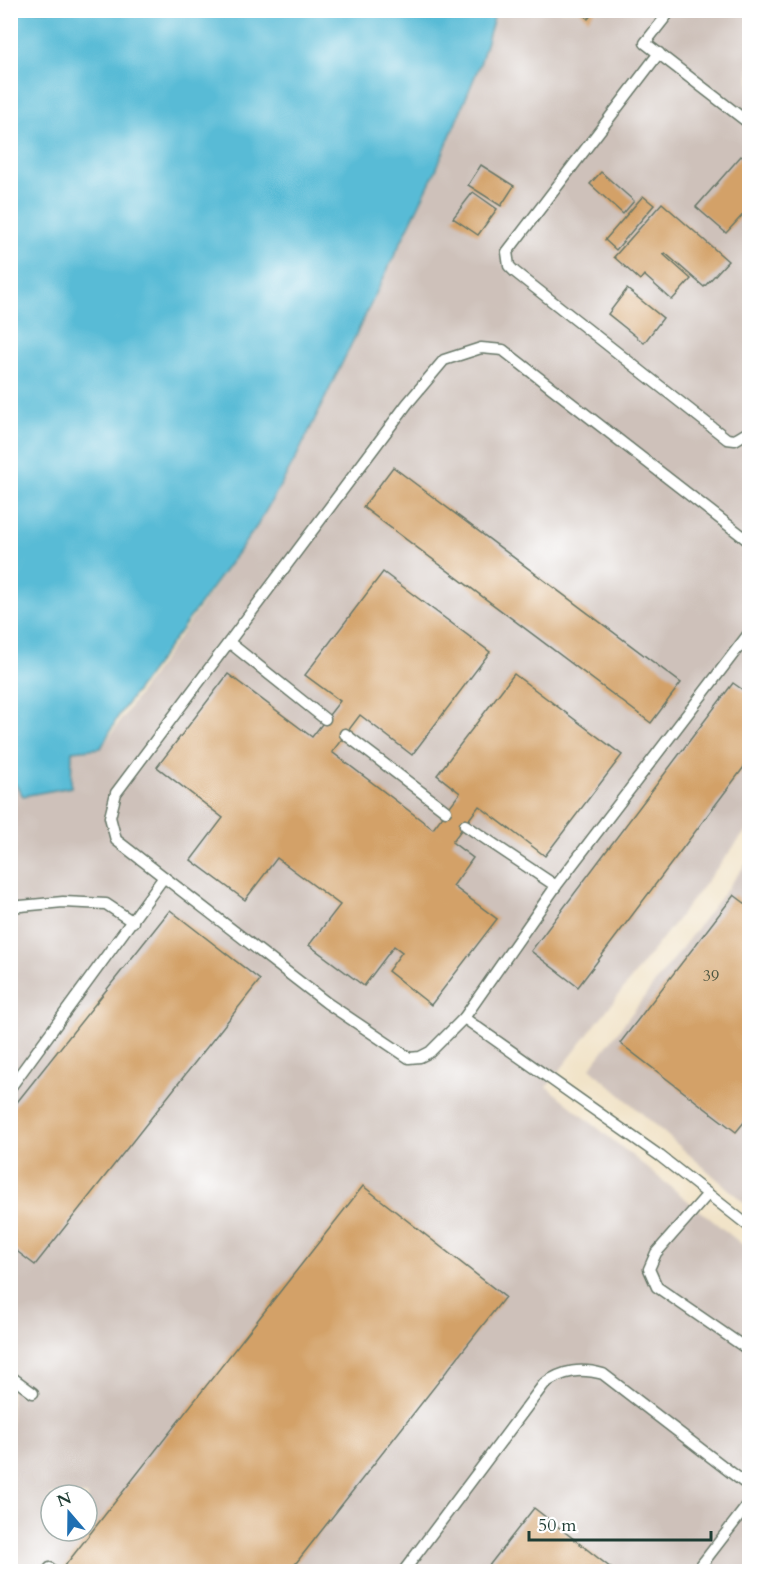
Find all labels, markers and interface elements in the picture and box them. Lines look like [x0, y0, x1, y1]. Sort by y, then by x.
house number: 39 [703, 965, 719, 987]
north arrow [39, 1483, 99, 1543]
text: N [54, 1487, 75, 1513]
scale bar [529, 1504, 710, 1542]
text: 50 m [538, 1513, 577, 1538]

